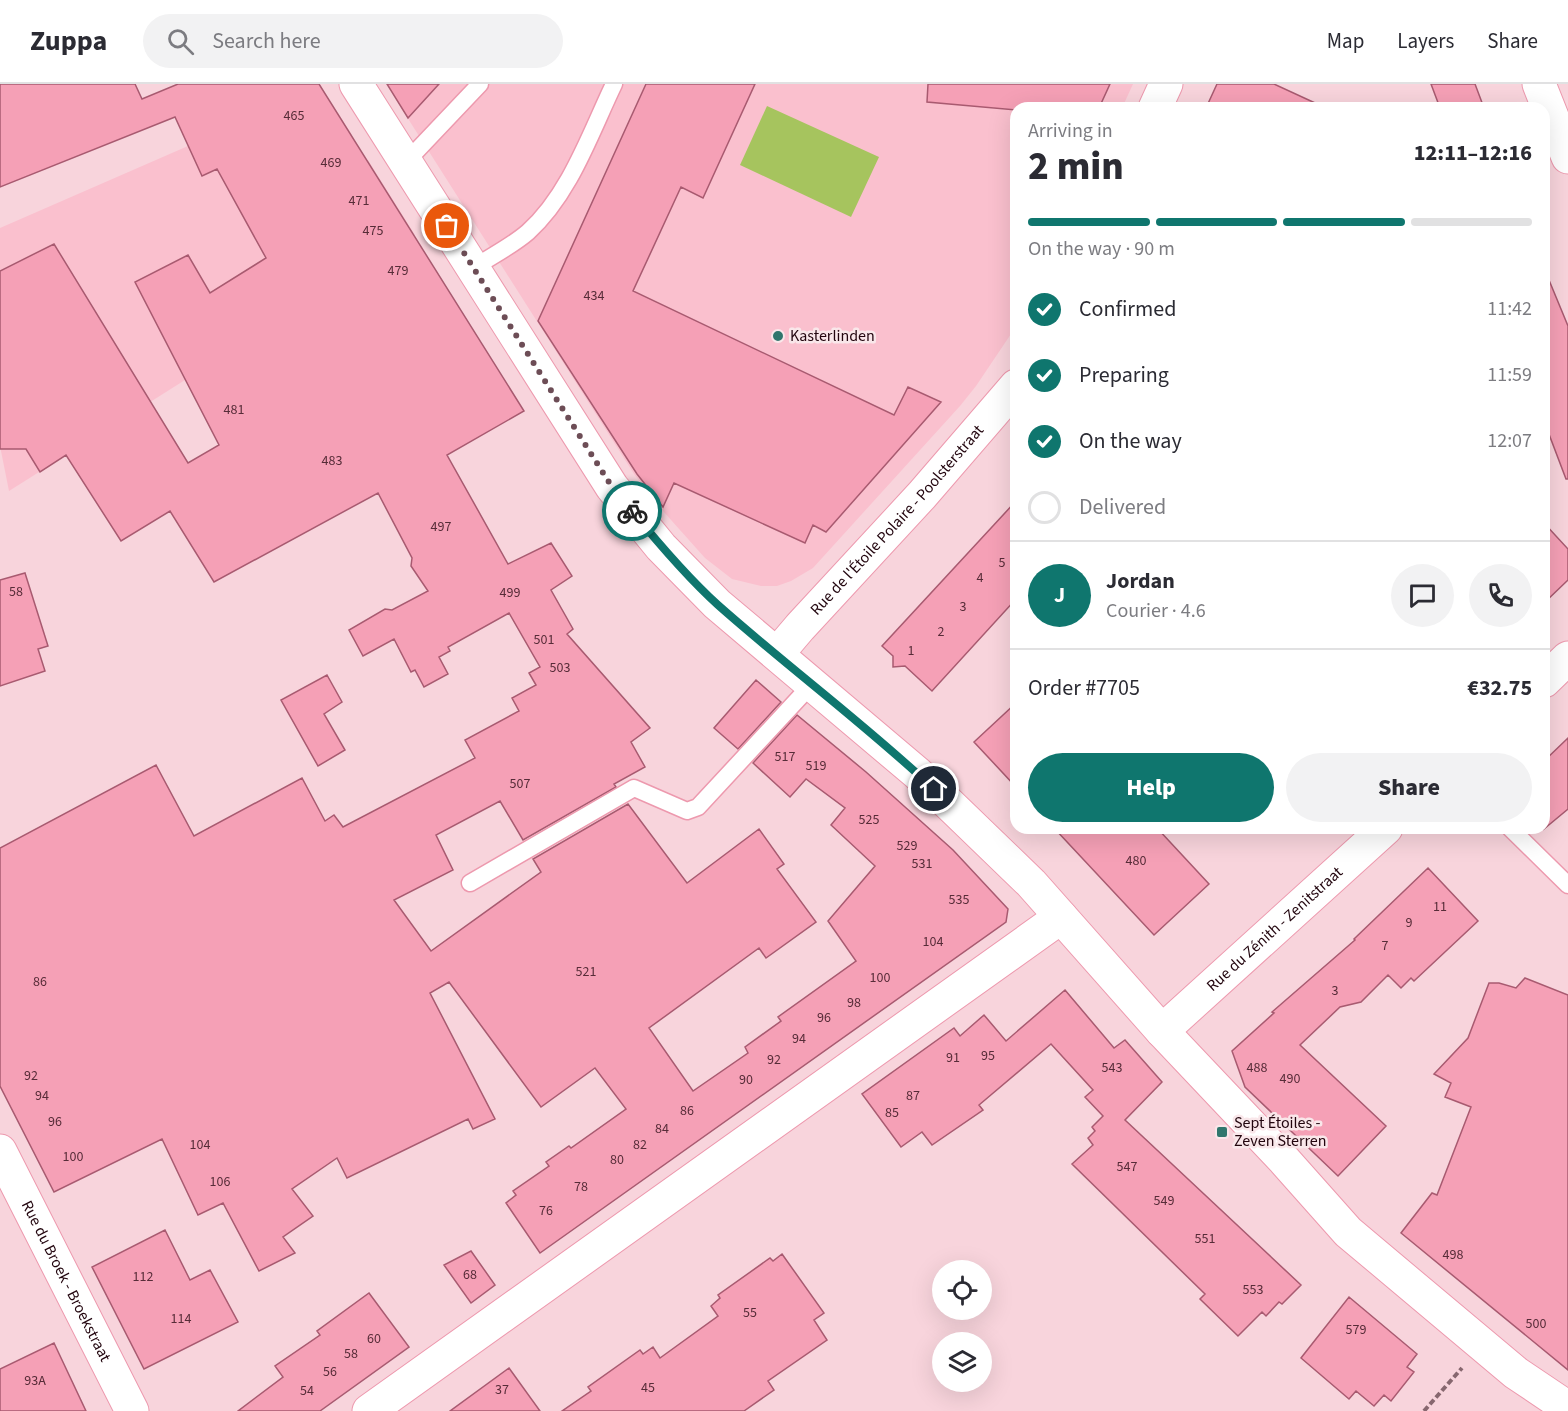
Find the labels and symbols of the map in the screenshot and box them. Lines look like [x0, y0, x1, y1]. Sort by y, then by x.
house number: 465 [284, 106, 304, 126]
house number: 469 [321, 153, 341, 173]
house number: 471 [349, 191, 369, 211]
pin [421, 200, 472, 251]
house number: 475 [363, 221, 383, 241]
house number: 479 [388, 261, 408, 281]
house number: 434 [584, 286, 604, 306]
place label: Kasterlinden [790, 325, 875, 347]
marker: Kasterlinden [771, 329, 785, 343]
house number: 481 [224, 400, 244, 420]
street label: Rue de l'Étoile Polaire - Poolsterstraat [805, 419, 989, 620]
house number: 483 [322, 451, 342, 471]
courier [602, 481, 662, 541]
house number: 497 [431, 517, 451, 537]
house number: 5 [999, 553, 1006, 573]
house number: 4 [977, 568, 984, 588]
house number: 58 [9, 582, 23, 602]
house number: 499 [500, 583, 520, 603]
house number: 3 [960, 597, 967, 617]
house number: 2 [938, 622, 945, 642]
house number: 501 [534, 630, 554, 650]
house number: 1 [908, 641, 915, 661]
house number: 503 [550, 658, 570, 678]
house number: 517 [775, 747, 795, 767]
house number: 519 [806, 756, 826, 776]
pin [908, 763, 959, 814]
house number: 507 [510, 774, 530, 794]
house number: 525 [859, 810, 879, 830]
house number: 529 [897, 836, 917, 856]
house number: 480 [1126, 851, 1146, 871]
house number: 531 [912, 854, 932, 874]
street label: Rue du Zénith - Zenitstraat [1202, 861, 1348, 996]
house number: 535 [949, 890, 969, 910]
house number: 11 [1433, 897, 1447, 917]
house number: 9 [1406, 913, 1413, 933]
house number: 104 [923, 932, 943, 952]
house number: 7 [1382, 936, 1389, 956]
house number: 521 [576, 962, 596, 982]
house number: 100 [870, 968, 890, 988]
house number: 86 [33, 972, 47, 992]
house number: 3 [1332, 981, 1339, 1001]
house number: 98 [847, 993, 861, 1013]
house number: 96 [817, 1008, 831, 1028]
house number: 94 [792, 1029, 806, 1049]
house number: 95 [981, 1046, 995, 1066]
house number: 91 [946, 1048, 960, 1068]
house number: 92 [767, 1050, 781, 1070]
house number: 543 [1102, 1058, 1122, 1078]
house number: 488 [1247, 1058, 1267, 1078]
house number: 92 [24, 1066, 38, 1086]
house number: 490 [1280, 1069, 1300, 1089]
house number: 90 [739, 1070, 753, 1090]
house number: 94 [35, 1086, 49, 1106]
house number: 87 [906, 1086, 920, 1106]
house number: 86 [680, 1101, 694, 1121]
house number: 85 [885, 1103, 899, 1123]
house number: 96 [48, 1112, 62, 1132]
place label: Sept Étoiles - Zeven Sterren [1234, 1112, 1327, 1152]
house number: 84 [655, 1119, 669, 1139]
marker: Sept Étoiles - Zeven Sterren [1215, 1125, 1229, 1139]
house number: 104 [190, 1135, 210, 1155]
house number: 82 [633, 1135, 647, 1155]
house number: 100 [63, 1147, 83, 1167]
house number: 80 [610, 1150, 624, 1170]
house number: 547 [1117, 1157, 1137, 1177]
house number: 106 [210, 1172, 230, 1192]
house number: 78 [574, 1177, 588, 1197]
house number: 549 [1154, 1191, 1174, 1211]
street label: Rue du Broek - Broekstraat [16, 1197, 117, 1366]
house number: 76 [539, 1201, 553, 1221]
house number: 551 [1195, 1229, 1215, 1249]
house number: 498 [1443, 1245, 1463, 1265]
house number: 68 [463, 1265, 477, 1285]
house number: 112 [133, 1267, 153, 1287]
house number: 553 [1243, 1280, 1263, 1300]
house number: 55 [743, 1303, 757, 1323]
house number: 114 [171, 1309, 191, 1329]
house number: 500 [1526, 1314, 1546, 1334]
house number: 579 [1346, 1320, 1366, 1340]
house number: 60 [367, 1329, 381, 1349]
house number: 58 [344, 1344, 358, 1364]
house number: 56 [323, 1362, 337, 1382]
house number: 93A [24, 1371, 46, 1391]
house number: 45 [641, 1378, 655, 1398]
house number: 37 [495, 1380, 509, 1400]
house number: 54 [300, 1381, 314, 1401]

